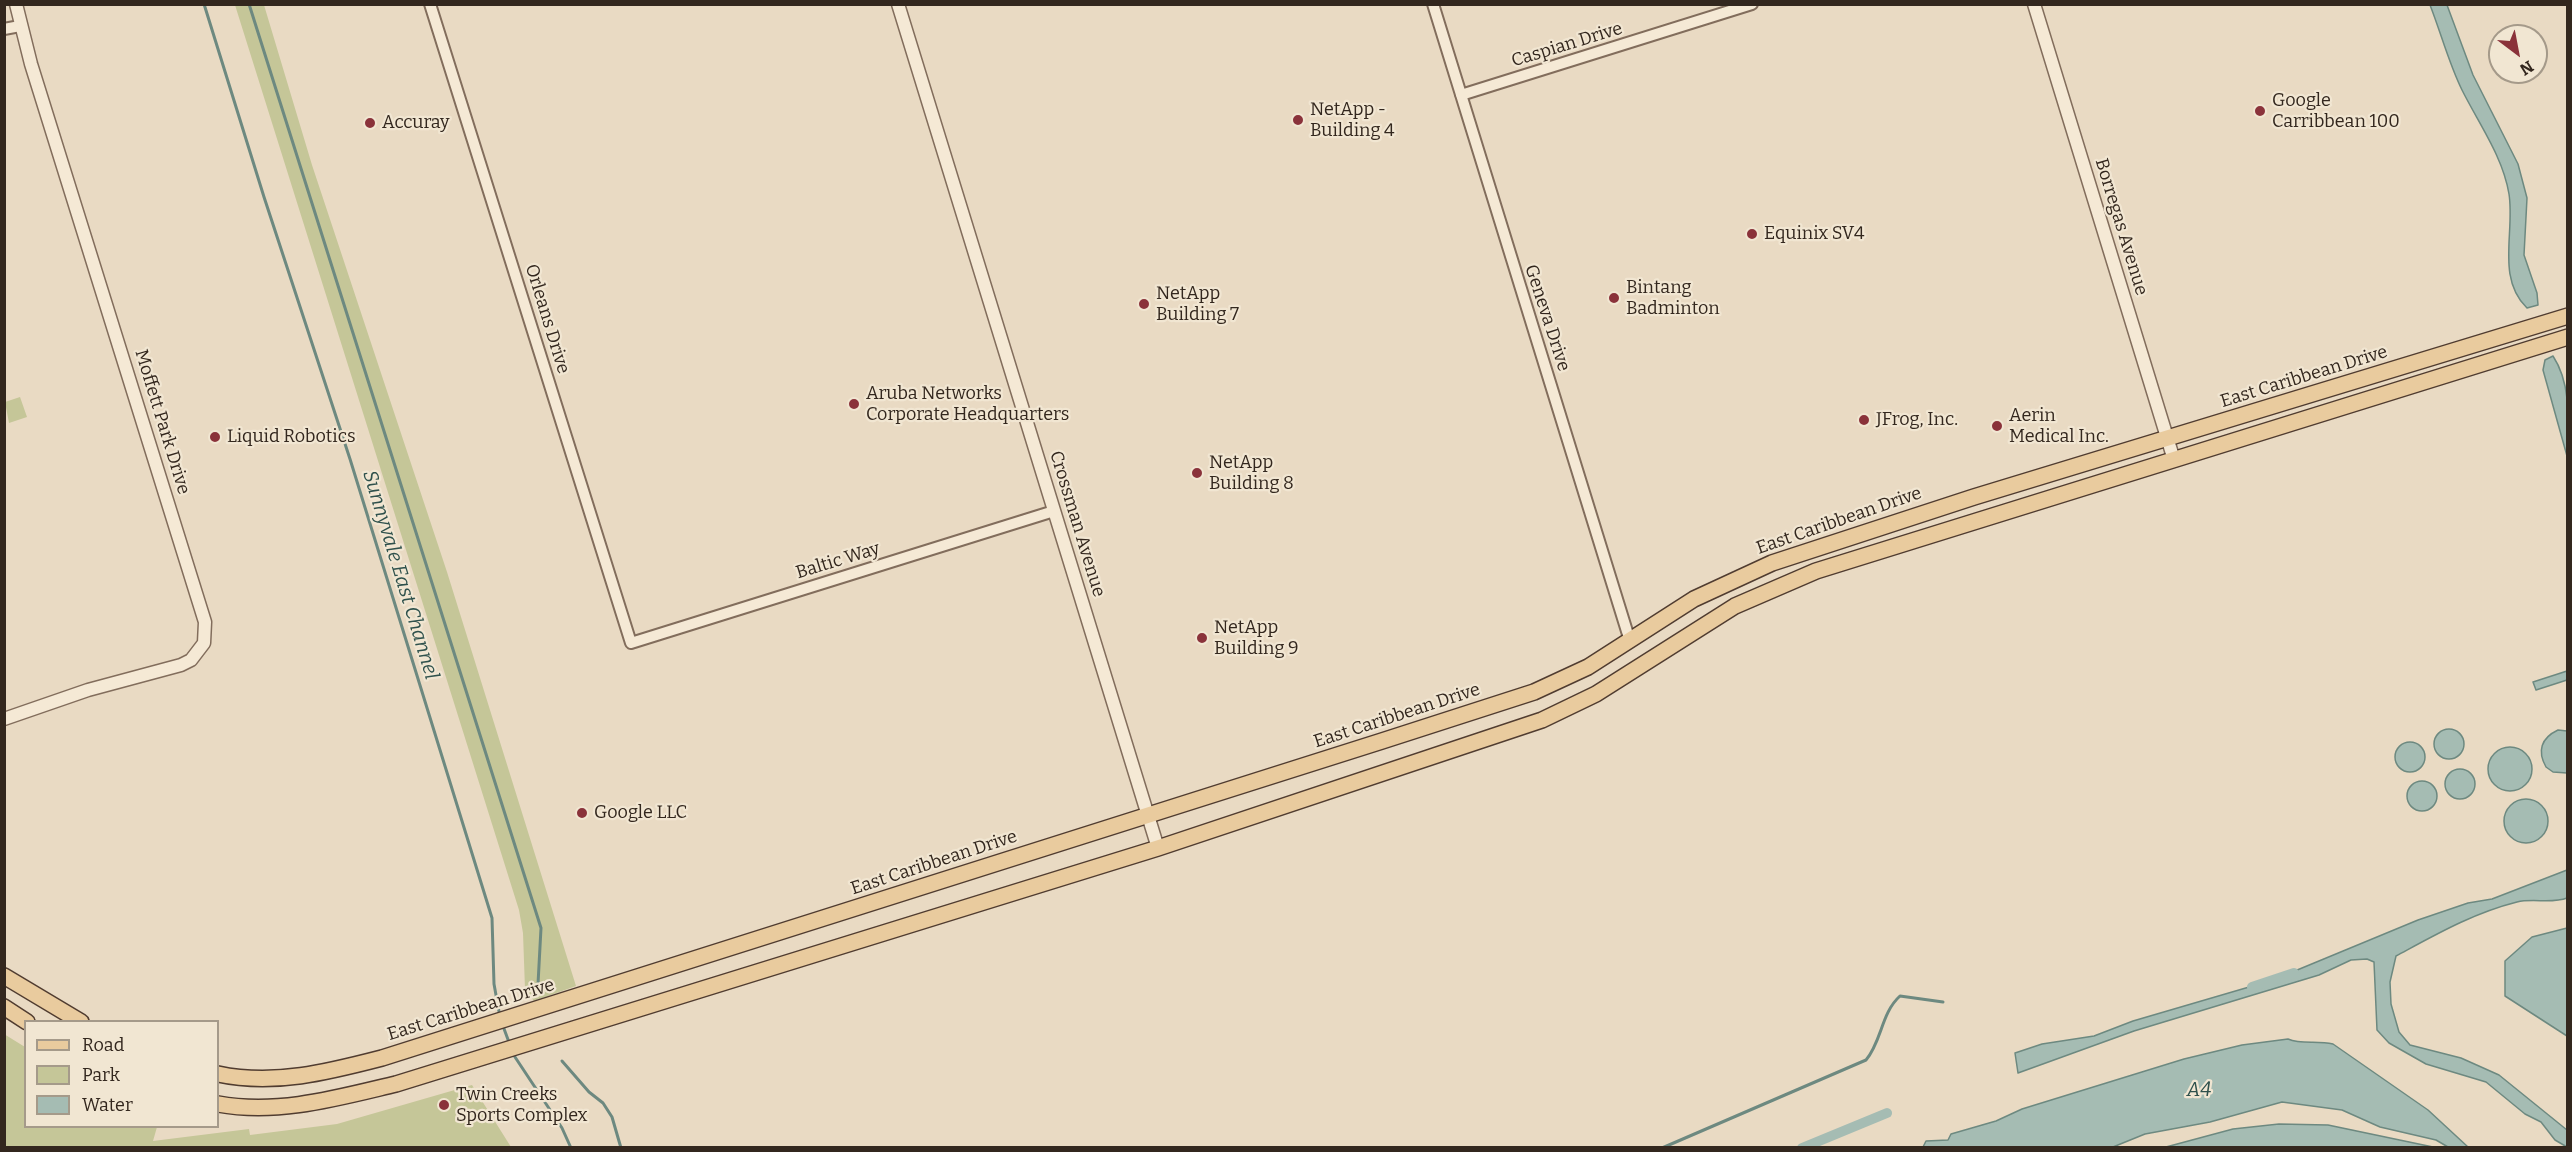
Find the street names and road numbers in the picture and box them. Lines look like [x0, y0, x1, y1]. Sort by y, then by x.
street label: Caspian Drive [1509, 18, 1625, 72]
street label: Borregas Avenue [2090, 156, 2152, 298]
street label: Orleans Drive [520, 262, 574, 376]
street label: Geneva Drive [1520, 262, 1574, 374]
street label: East Caribbean Drive [2218, 341, 2390, 413]
street label: Moffett Park Drive [130, 347, 194, 497]
street label: Crossman Avenue [1045, 448, 1109, 600]
street label: East Caribbean Drive [1753, 483, 1925, 559]
street label: Baltic Way [793, 538, 883, 584]
street label: East Caribbean Drive [1311, 679, 1483, 753]
street label: East Caribbean Drive [848, 826, 1020, 900]
street label: East Caribbean Drive [385, 974, 557, 1046]

